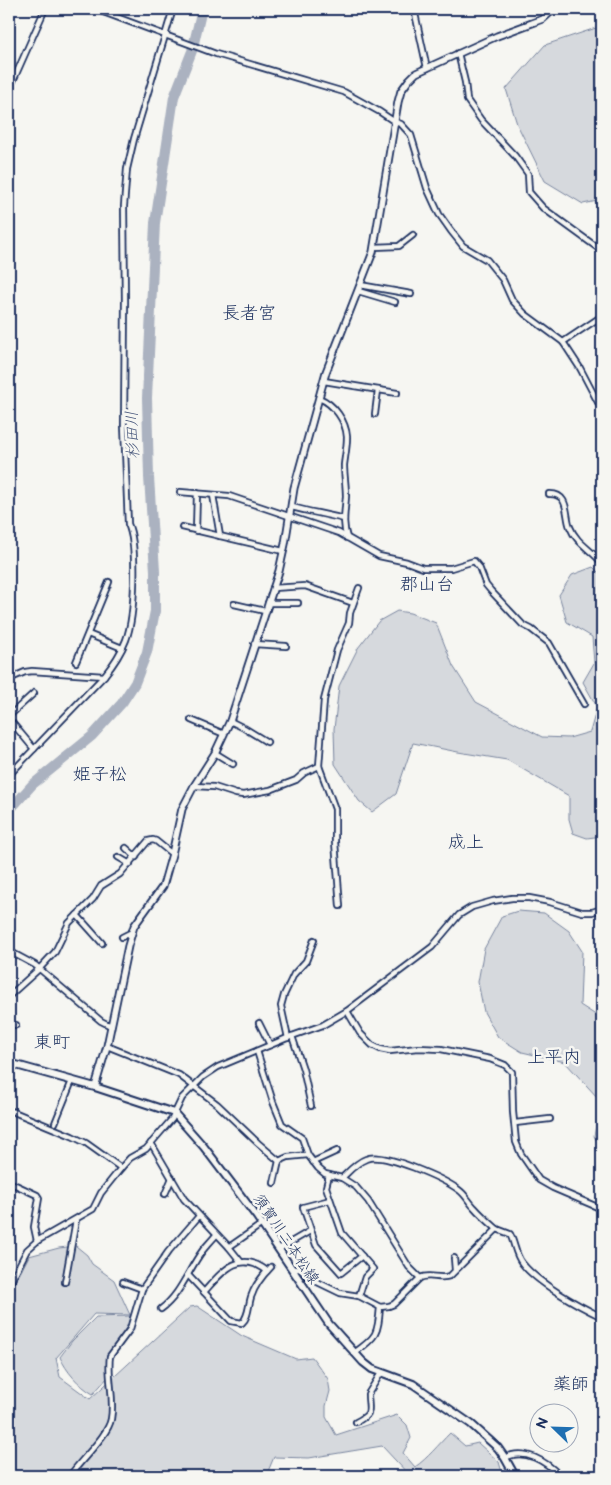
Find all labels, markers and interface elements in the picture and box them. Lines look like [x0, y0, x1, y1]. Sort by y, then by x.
district label: 長者宮 [222, 303, 276, 324]
water label: 杉田川 [123, 411, 143, 459]
district label: 郡山台 [400, 574, 454, 595]
district label: 姫子松 [73, 764, 127, 785]
district label: 成上 [448, 832, 484, 853]
district label: 東町 [34, 1032, 70, 1053]
district label: 上平内 [527, 1047, 581, 1068]
street label: 須賀川二本松線 [249, 1190, 323, 1288]
district label: 薬師 [553, 1374, 589, 1395]
north arrow [528, 1402, 578, 1452]
text: N [533, 1415, 552, 1431]

